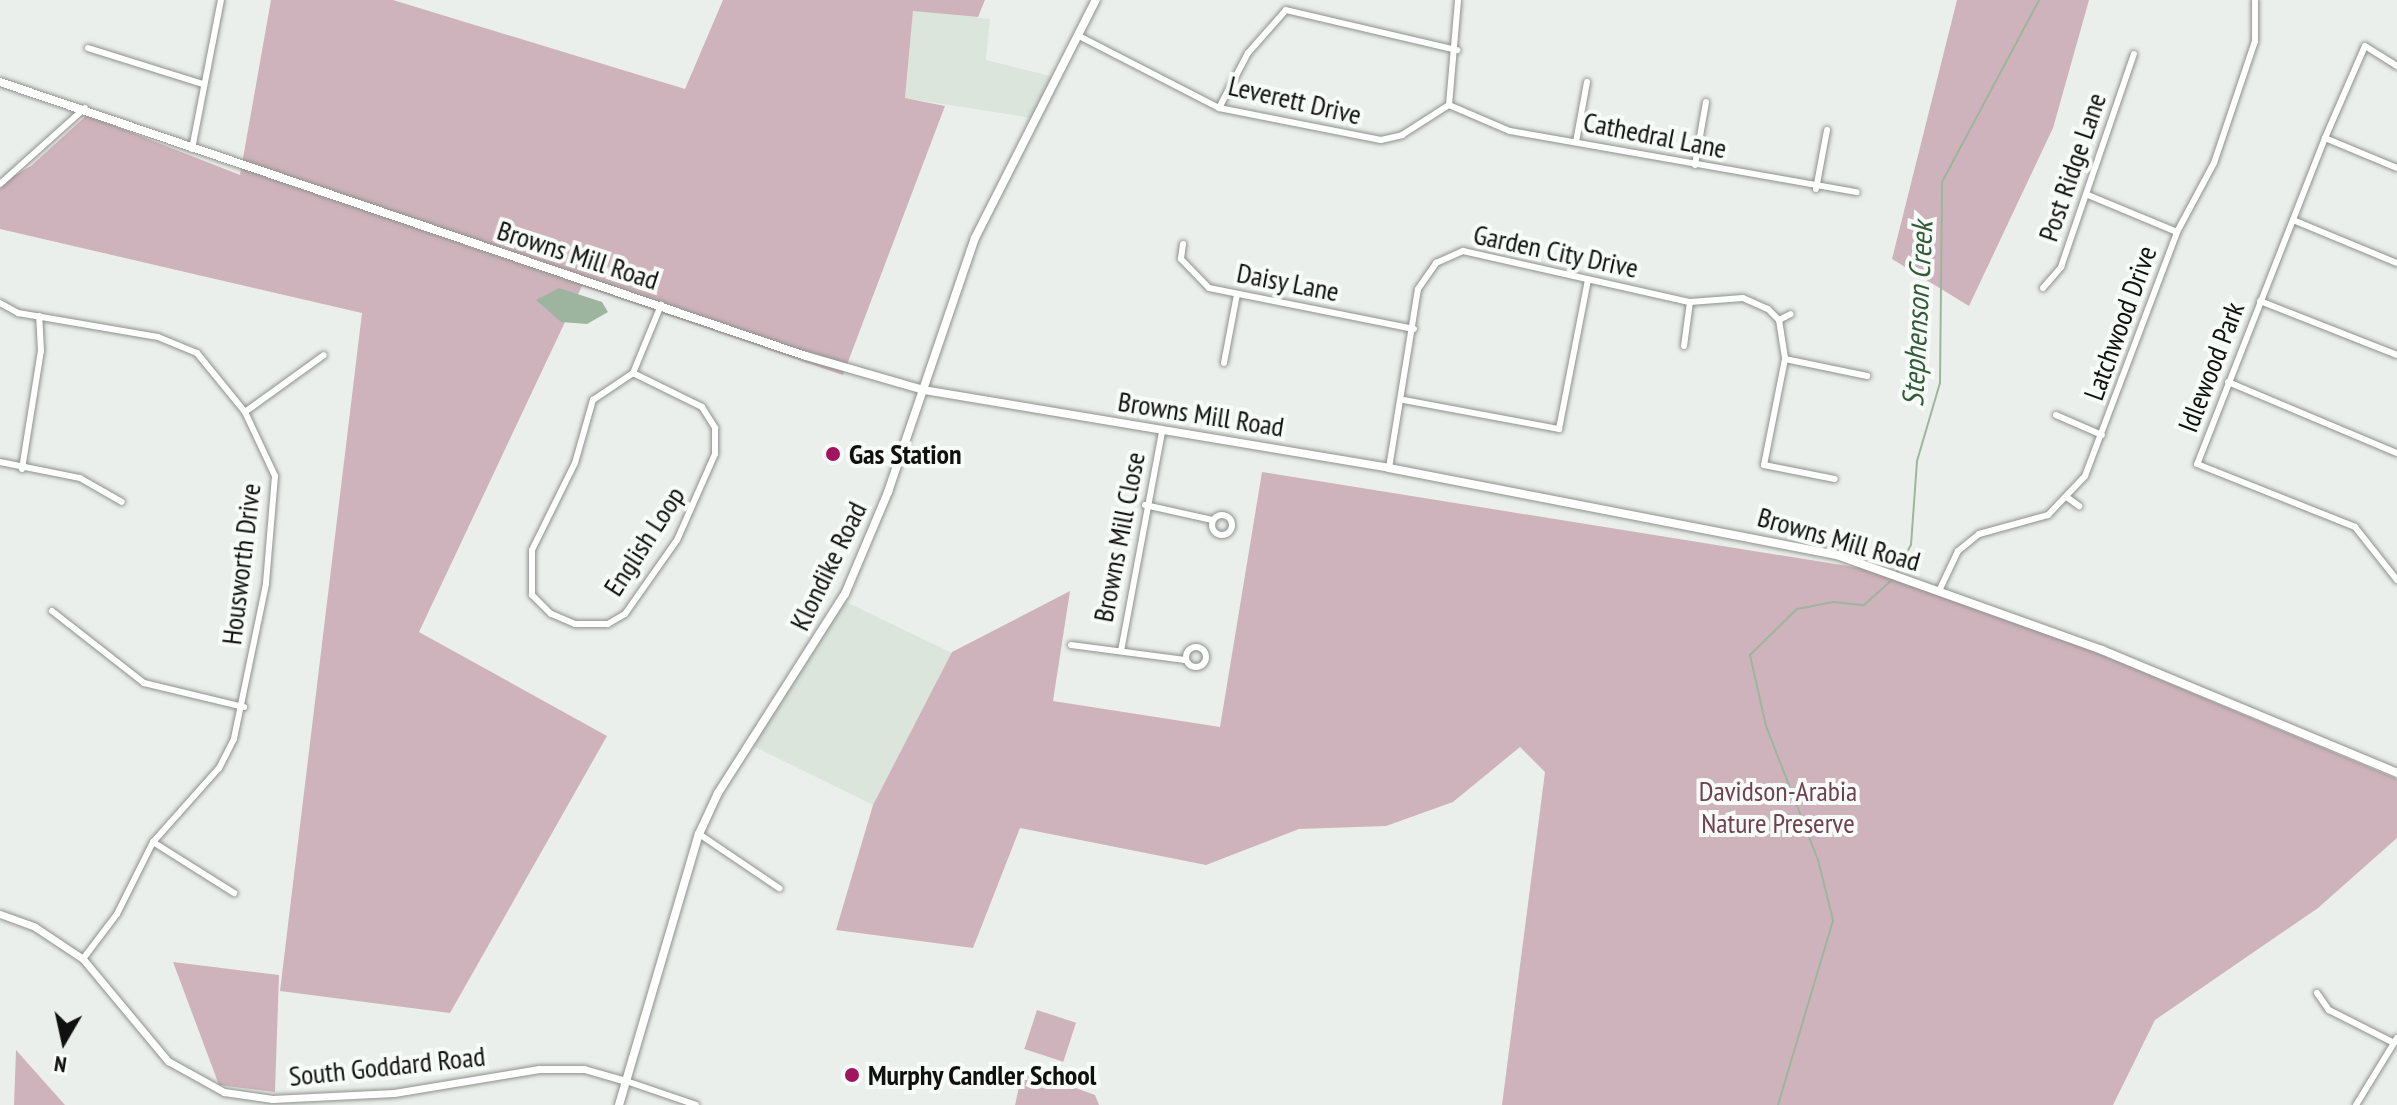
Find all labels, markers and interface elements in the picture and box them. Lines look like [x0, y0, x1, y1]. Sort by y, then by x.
street label: Leverett Drive [1225, 68, 1365, 132]
street label: Post Ridge Lane [2031, 88, 2113, 246]
street label: Cathedral Lane [1581, 105, 1729, 165]
street label: Browns Mill Road [493, 213, 663, 297]
street label: Garden City Drive [1470, 217, 1642, 285]
water label: Stephenson Creek [1894, 220, 1940, 408]
street label: Latchwood Drive [2077, 241, 2163, 405]
street label: Daisy Lane [1234, 256, 1342, 308]
street label: Idlewood Park [2171, 297, 2251, 437]
street label: Browns Mill Road [1116, 384, 1286, 444]
place label: Gas Station [849, 437, 962, 471]
marker: Gas Station [824, 445, 842, 463]
street label: Browns Mill Close [1086, 449, 1152, 625]
street label: English Loop [596, 480, 692, 602]
street label: Housworth Drive [214, 481, 268, 647]
street label: Klondike Road [782, 496, 874, 636]
street label: Browns Mill Road [1754, 500, 1924, 578]
park label: Davidson-Arabia Nature Preserve [1699, 774, 1857, 840]
north arrow [24, 1001, 104, 1081]
street label: South Goddard Road [287, 1039, 487, 1093]
text: N [52, 1050, 68, 1079]
place label: Murphy Candler School [868, 1058, 1098, 1092]
marker: Murphy Candler School [843, 1066, 861, 1084]

